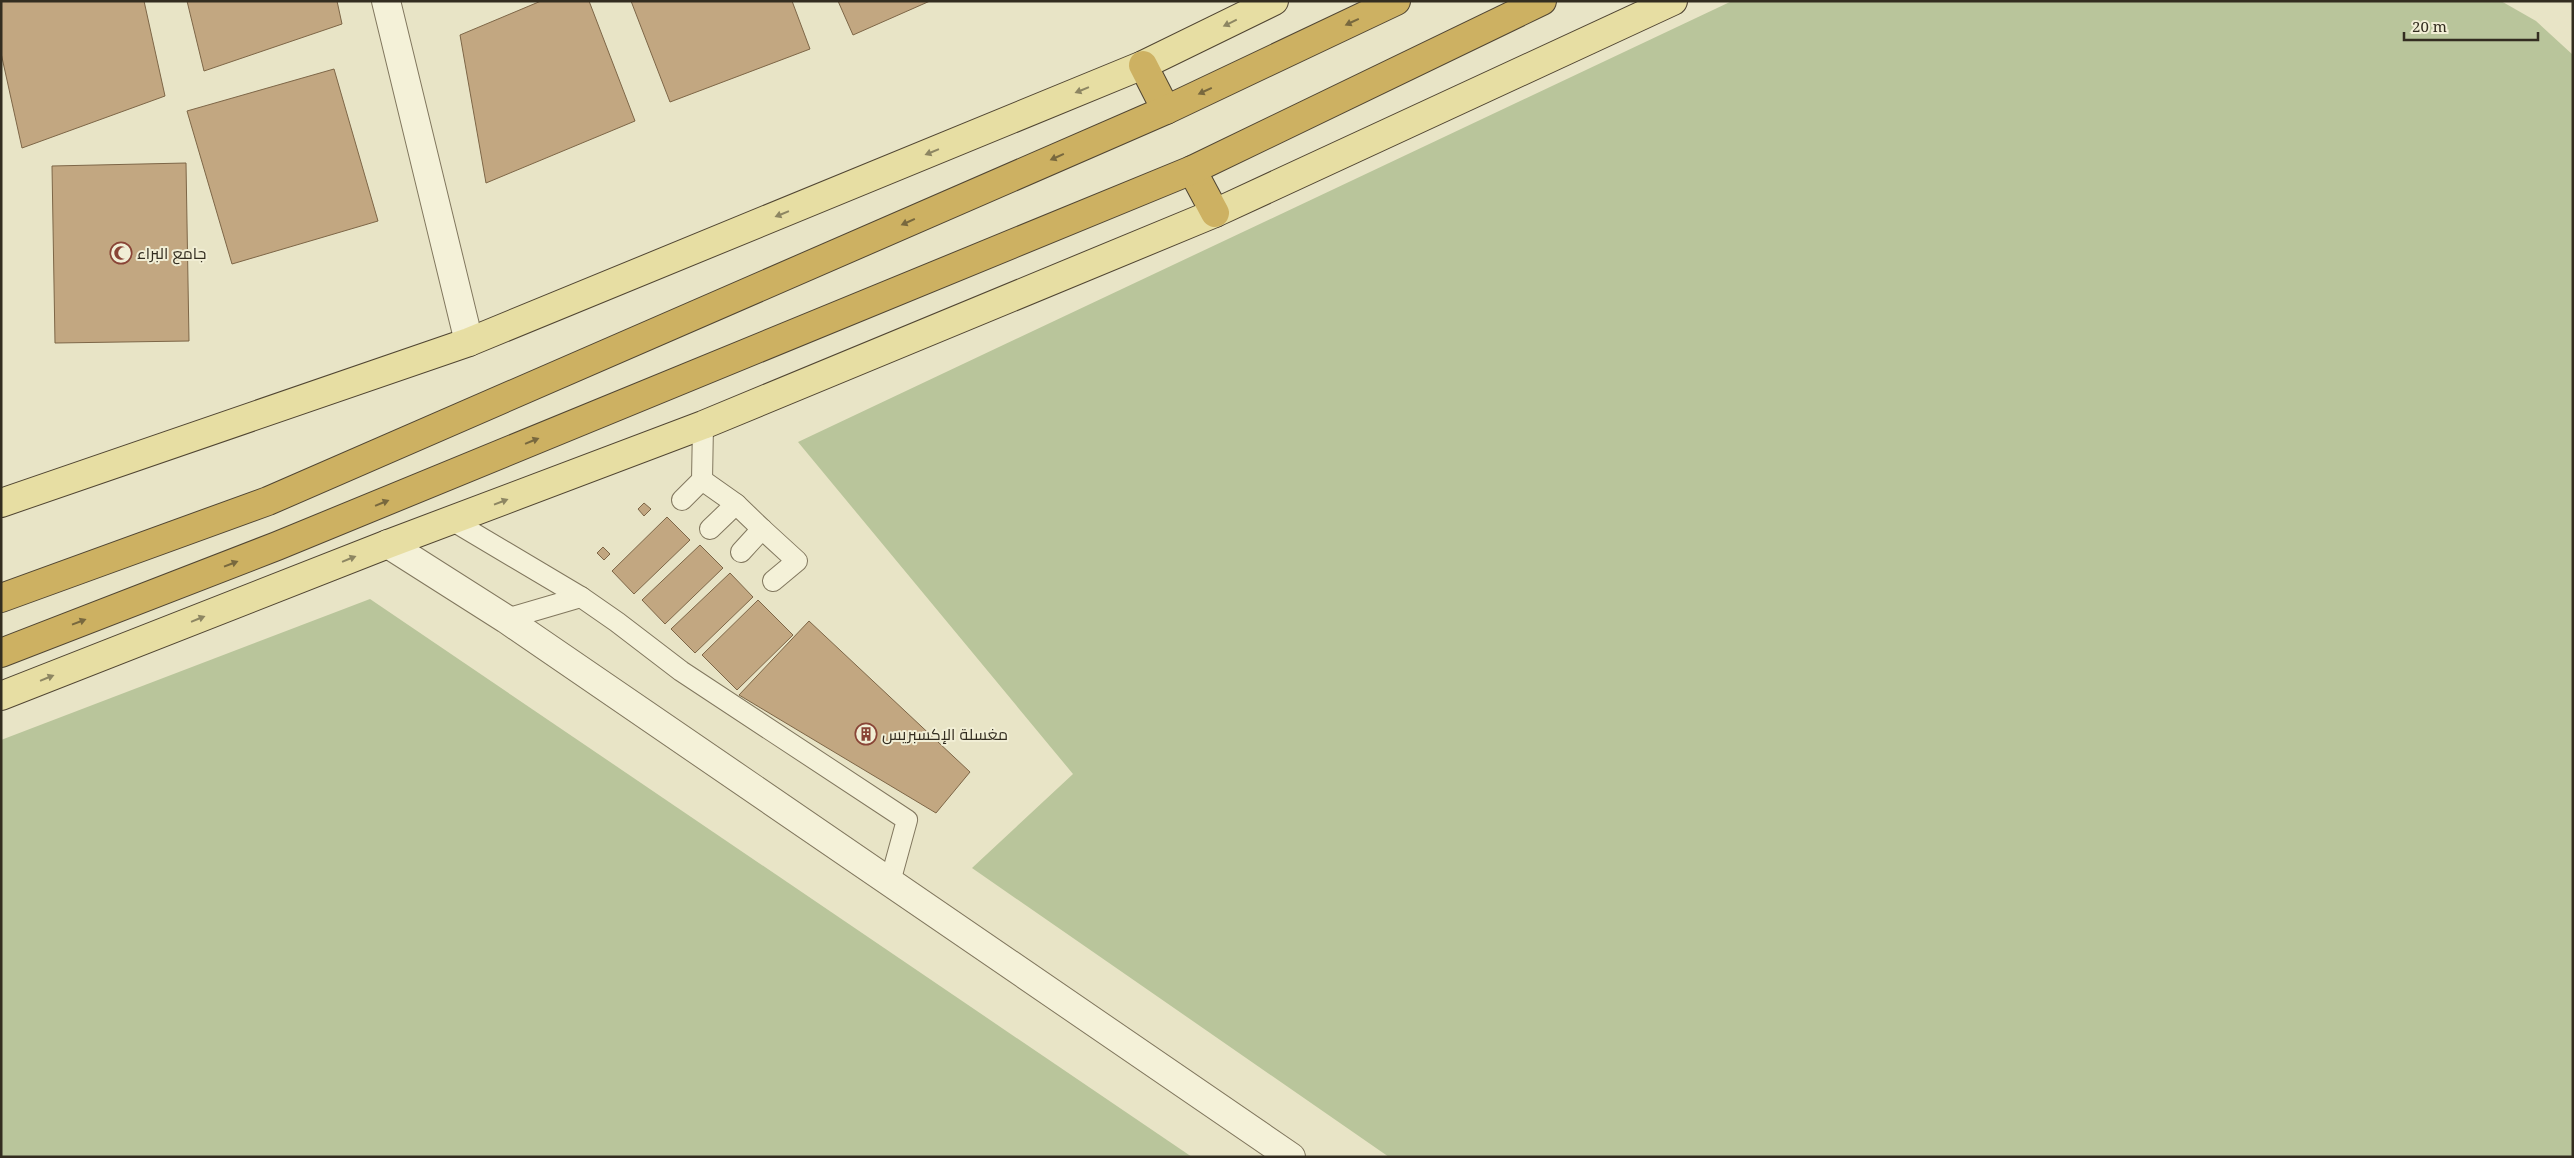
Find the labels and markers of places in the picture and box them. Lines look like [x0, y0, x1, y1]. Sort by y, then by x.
mosque icon: جامع البراء [109, 241, 133, 265]
place label: جامع البراء [137, 242, 206, 265]
building icon: مغسلة الإكسبريس [854, 722, 878, 746]
place label: مغسلة الإكسبريس [882, 723, 1008, 745]

